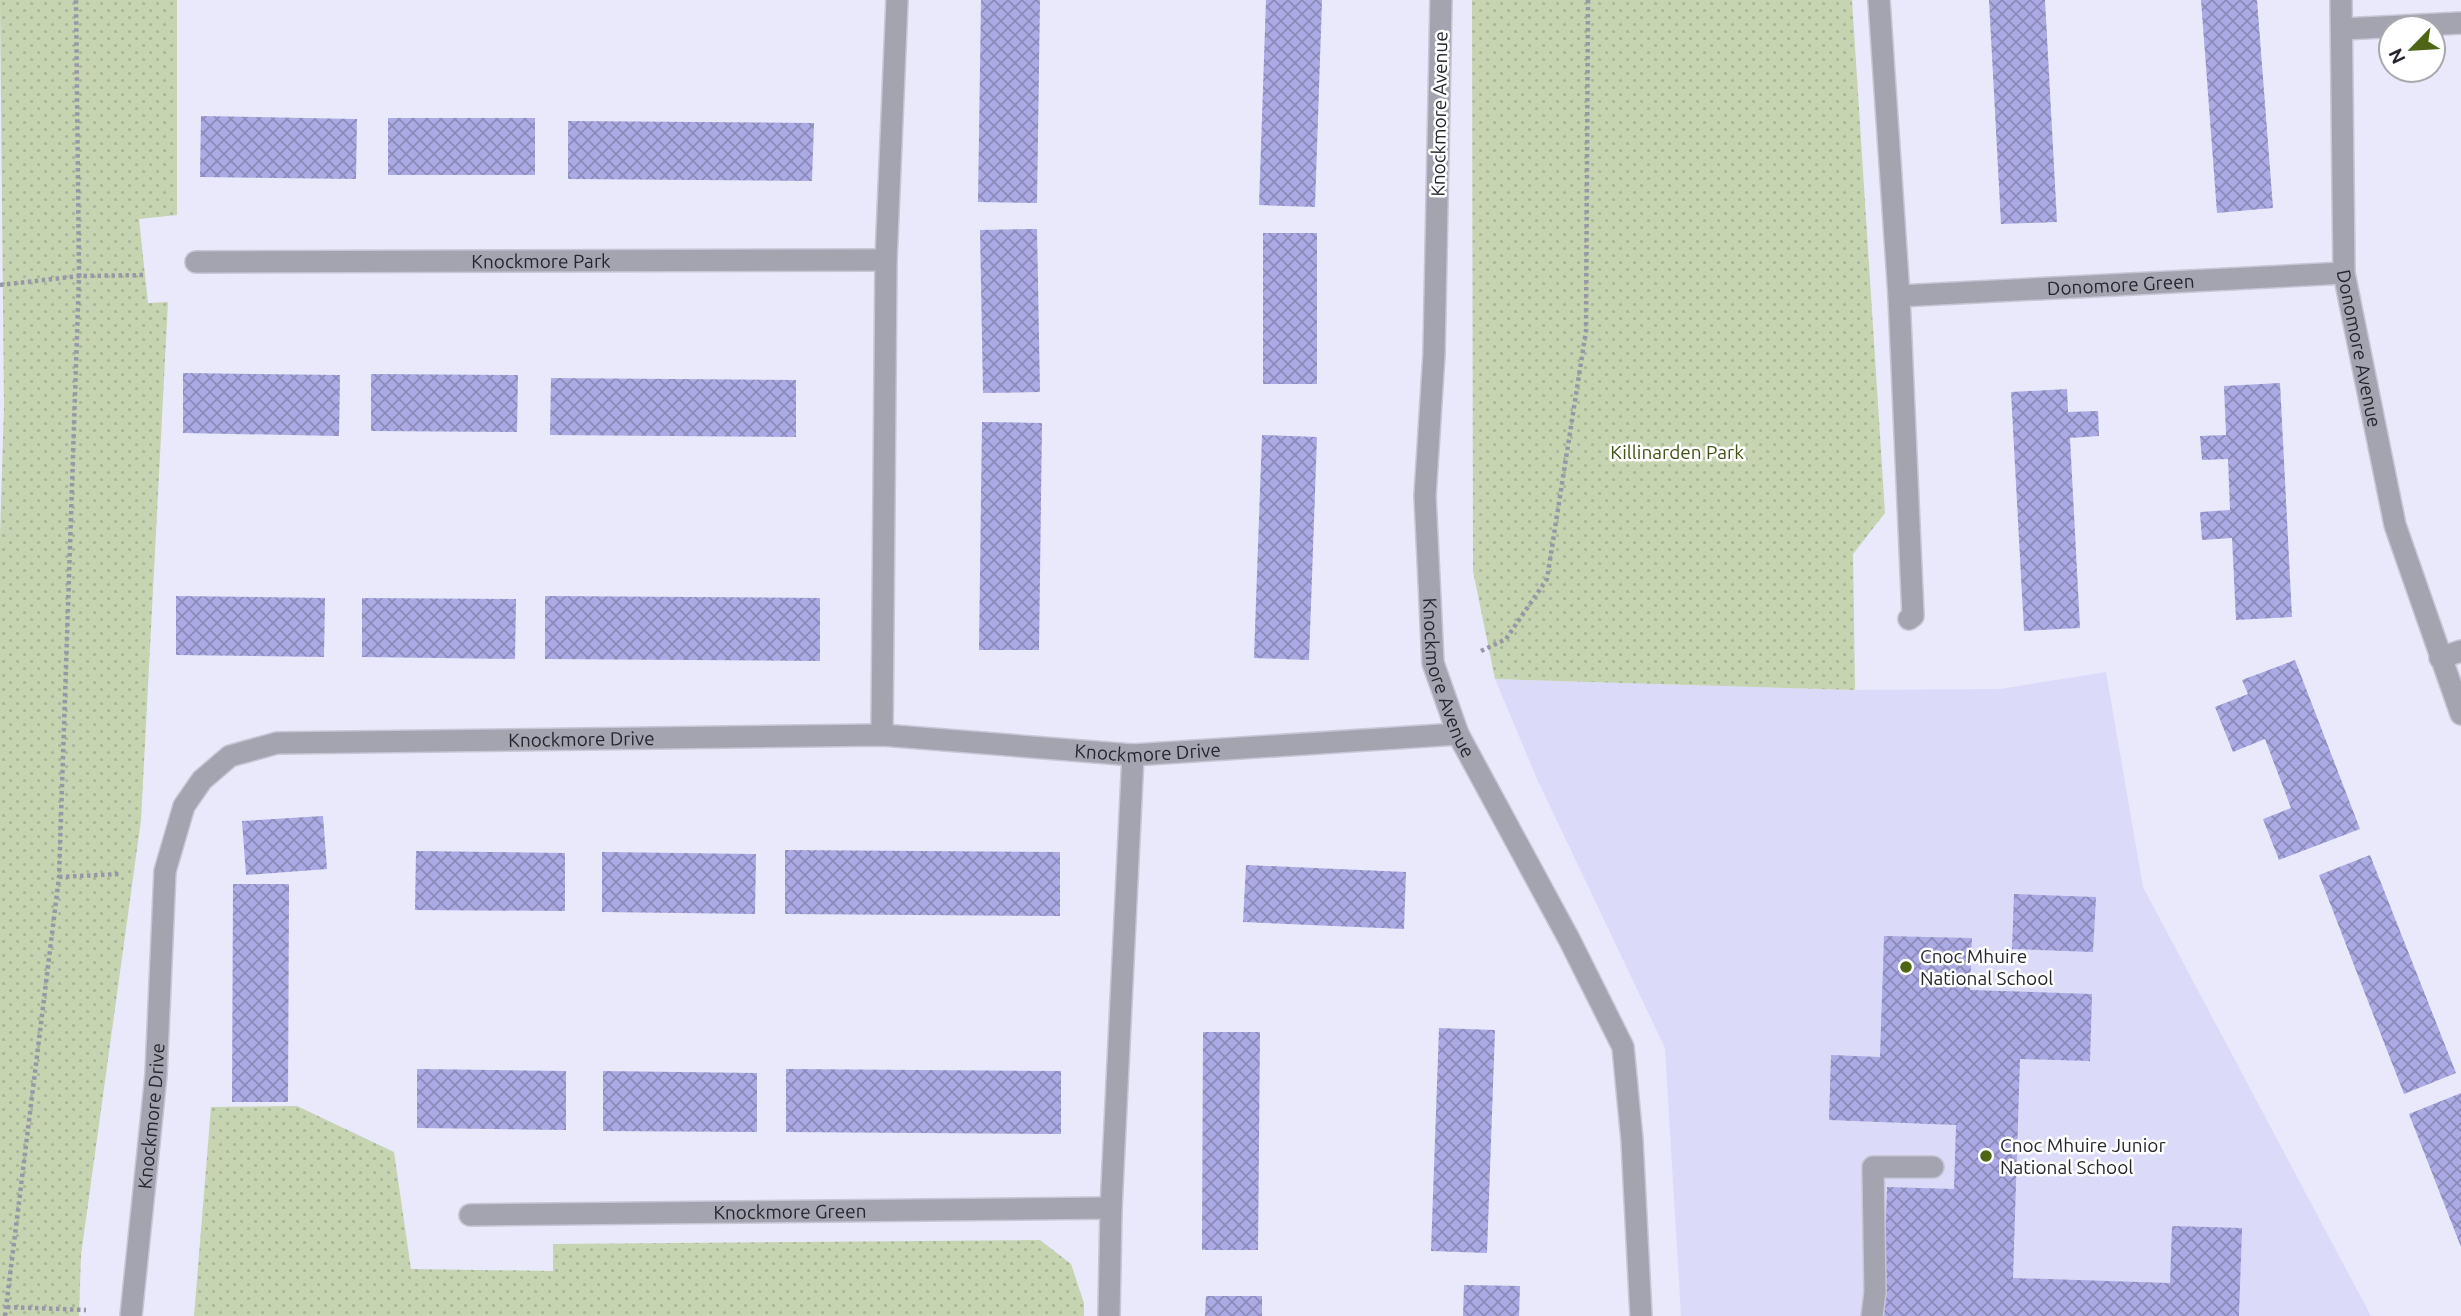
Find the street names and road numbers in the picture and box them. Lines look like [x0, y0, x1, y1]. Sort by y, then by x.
street label: Knockmore Avenue [1427, 31, 1451, 197]
street label: Knockmore Park [471, 250, 611, 272]
street label: Donomore Avenue [2333, 268, 2386, 429]
street label: Donomore Green [2046, 270, 2195, 299]
street label: Knockmore Avenue [1419, 597, 1480, 761]
street label: Knockmore Drive [508, 727, 655, 751]
street label: Knockmore Drive [1074, 738, 1221, 766]
street label: Knockmore Drive [133, 1043, 168, 1190]
street label: Knockmore Green [713, 1200, 867, 1223]

